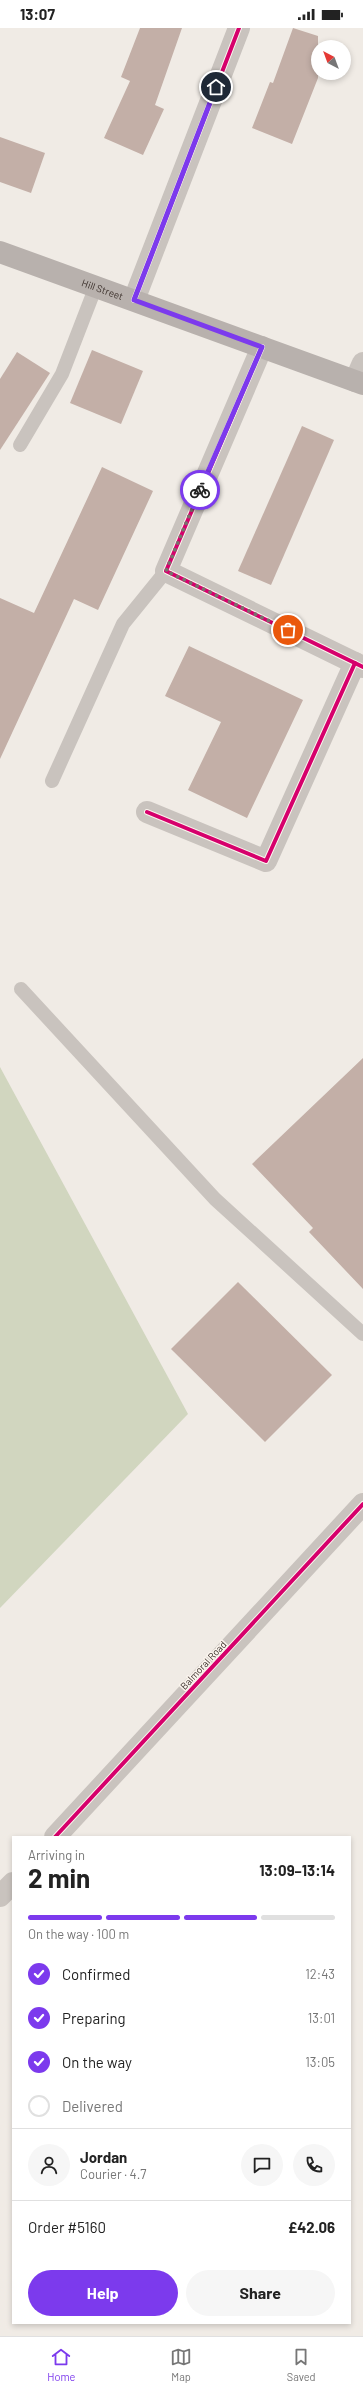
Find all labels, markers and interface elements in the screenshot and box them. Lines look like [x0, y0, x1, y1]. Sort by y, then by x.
text: 13:07 [20, 5, 55, 23]
north arrow [311, 40, 351, 80]
map controls [311, 40, 351, 80]
pin [199, 70, 233, 104]
icon: home [205, 76, 227, 98]
street label: Hill Street [80, 276, 125, 302]
courier [180, 470, 220, 510]
icon: bike [189, 479, 211, 501]
pin [271, 613, 305, 647]
icon: bag [277, 619, 299, 641]
street label: Balmoral Road [177, 1638, 229, 1692]
text: Arriving in [28, 1847, 85, 1863]
text: 13:09–13:14 [259, 1861, 335, 1879]
text: 2 min [28, 1862, 90, 1893]
text: On the way · 100 m [28, 1926, 129, 1942]
icon: check [28, 1963, 50, 1985]
text: Confirmed [62, 1965, 130, 1983]
text: 12:43 [305, 1966, 335, 1982]
icon: check [28, 2007, 50, 2029]
text: Preparing [62, 2009, 126, 2027]
text: 13:01 [308, 2010, 335, 2026]
icon: check [28, 2051, 50, 2073]
text: On the way [62, 2053, 132, 2071]
text: 13:05 [305, 2054, 335, 2070]
text: Delivered [62, 2097, 123, 2115]
button: person [28, 2144, 70, 2186]
button: chat [241, 2144, 283, 2186]
button: phone [293, 2144, 335, 2186]
text: Jordan [80, 2148, 127, 2166]
text: Courier · 4.7 [80, 2166, 147, 2182]
text: Order #5160 [28, 2218, 106, 2236]
text: £42.06 [288, 2218, 335, 2236]
button: Help [28, 2270, 178, 2316]
button: Share [186, 2270, 335, 2316]
tab: Home [47, 2346, 75, 2383]
tab: Map [170, 2346, 192, 2383]
tab: Saved [287, 2346, 316, 2383]

